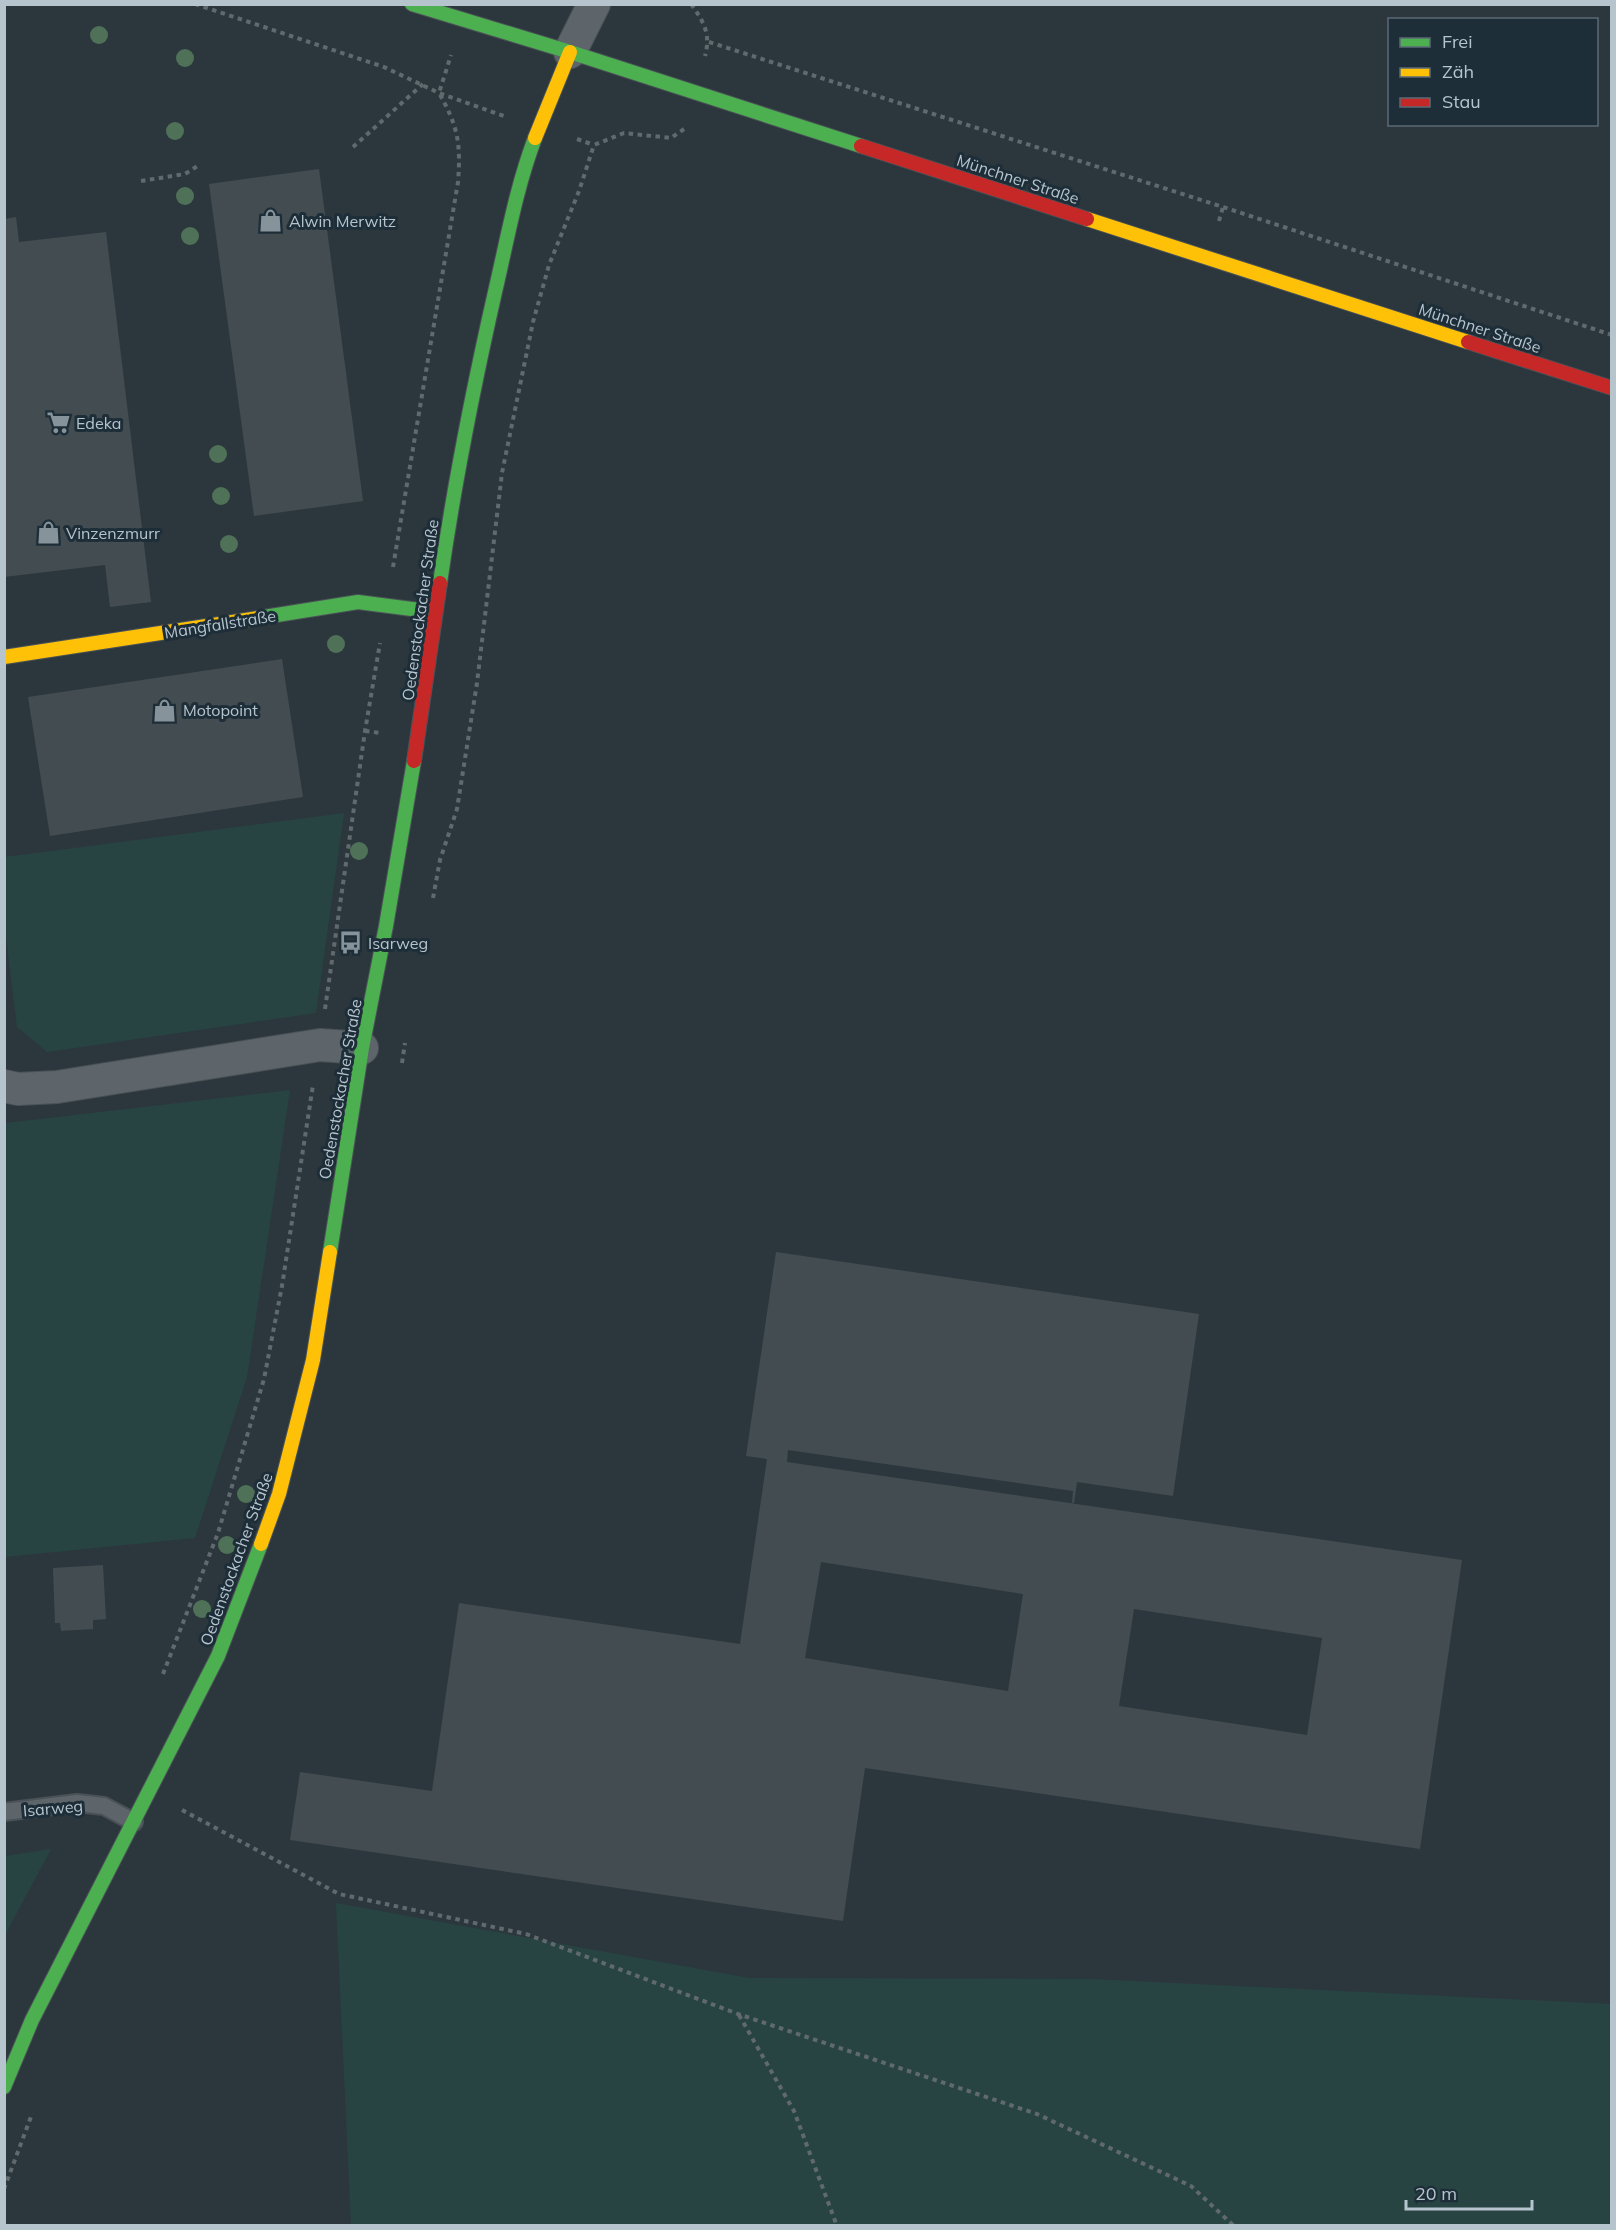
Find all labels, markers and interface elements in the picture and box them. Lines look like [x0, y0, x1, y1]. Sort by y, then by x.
legend [1388, 18, 1598, 126]
text: Frei [1442, 30, 1472, 53]
text: Zäh [1442, 60, 1474, 83]
text: Stau [1442, 90, 1481, 113]
street label: Münchner Straße [954, 150, 1082, 208]
shop icon: Alwin Merwitz [258, 208, 284, 234]
place label: Alwin Merwitz [289, 211, 396, 231]
street label: Münchner Straße [1416, 299, 1544, 357]
supermarket icon: Edeka [45, 410, 71, 436]
place label: Edeka [76, 413, 121, 433]
street label: Oedenstockacher Straße [397, 518, 443, 702]
shop icon: Vinzenzmurr [35, 520, 61, 546]
place label: Vinzenzmurr [66, 523, 160, 543]
street label: Mangfallstraße [163, 605, 277, 643]
shop icon: Motopoint [152, 697, 178, 723]
place label: Motopoint [183, 700, 258, 720]
bus stop icon: Isarweg [337, 930, 363, 956]
place label: Isarweg [368, 933, 428, 953]
street label: Oedenstockacher Straße [314, 997, 366, 1181]
street label: Oedenstockacher Straße [195, 1470, 277, 1648]
street label: Isarweg [22, 1795, 84, 1821]
scale bar [1406, 2173, 1532, 2211]
text: 20 m [1415, 2182, 1457, 2205]

